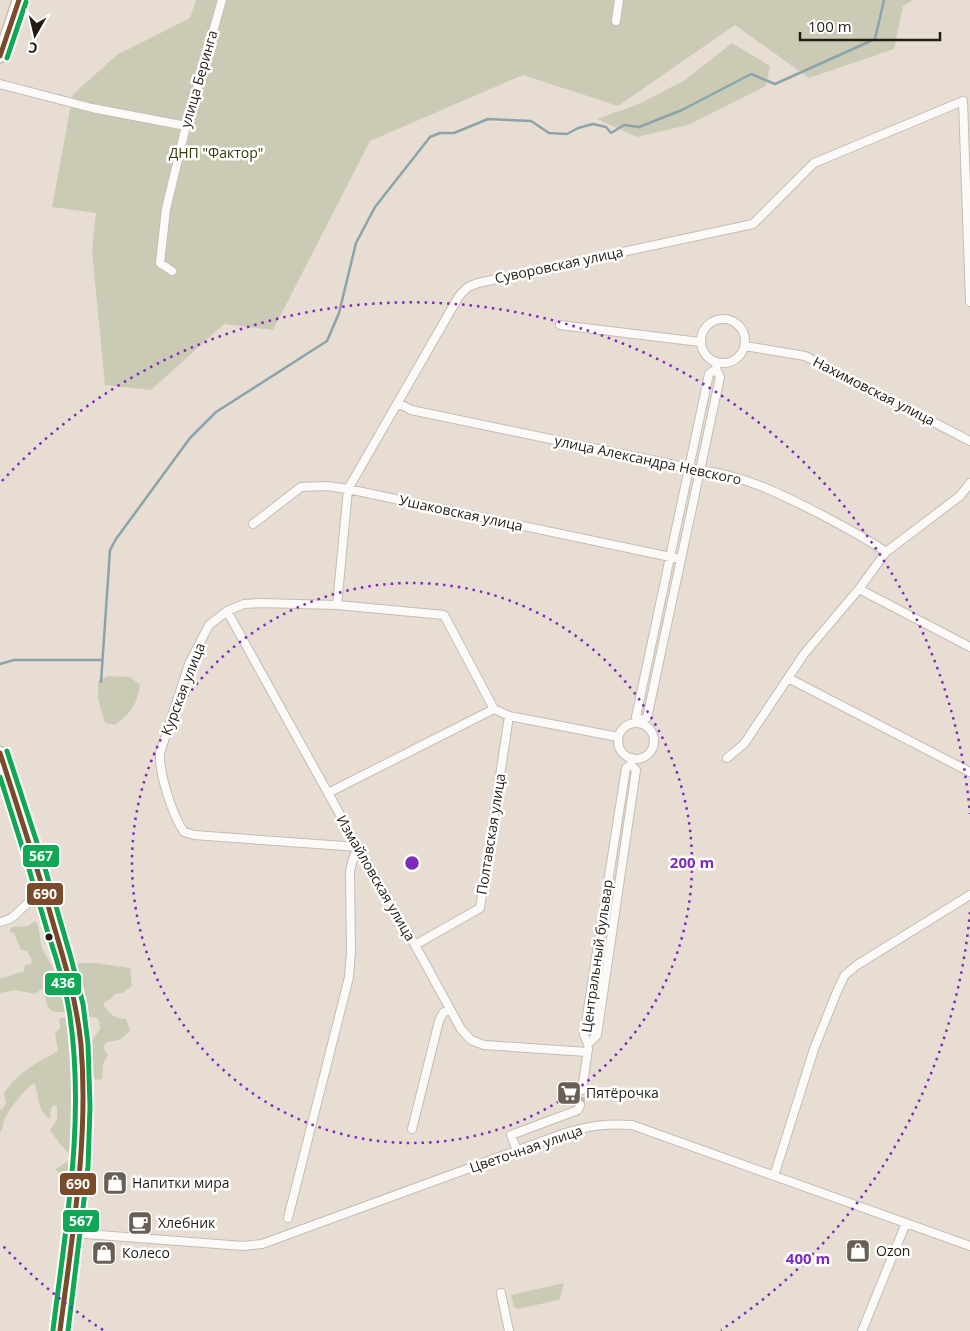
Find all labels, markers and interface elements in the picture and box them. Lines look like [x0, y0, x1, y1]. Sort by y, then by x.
north arrow [10, 10, 60, 60]
scale bar [800, 10, 940, 42]
text: 100 m [808, 16, 852, 36]
street label: улица Беринга [176, 28, 222, 130]
text: С [27, 38, 39, 58]
park label: ДНП "Фактор" [169, 143, 263, 162]
street label: Суворовская улица [493, 242, 625, 287]
street label: Нахимовская улица [810, 352, 939, 430]
street label: улица Александра Невского [553, 430, 743, 489]
street label: Ушаковская улица [397, 490, 525, 535]
street label: Курская улица [156, 640, 209, 738]
street label: Полтавская улица [472, 772, 509, 896]
street label: Измайловская улица [333, 811, 420, 944]
line badge: 567 [22, 844, 60, 868]
text: 567 [29, 846, 53, 865]
text: 200 m [670, 852, 714, 872]
centre of rings [403, 854, 421, 872]
street label: Центральный бульвар [576, 878, 617, 1034]
line badge: 690 [26, 882, 64, 906]
text: 690 [33, 884, 57, 903]
unlabelled marker [44, 932, 54, 942]
line badge: 436 [44, 972, 82, 996]
text: 436 [51, 973, 75, 992]
supermarket icon: Пятёрочка [556, 1080, 582, 1106]
place label: Пятёрочка [586, 1083, 659, 1102]
street label: Цветочная улица [467, 1120, 585, 1177]
shop icon: Напитки мира [102, 1170, 128, 1196]
line badge: 690 [59, 1172, 97, 1196]
place label: Напитки мира [132, 1173, 230, 1192]
text: 690 [66, 1174, 90, 1193]
line badge: 567 [62, 1209, 100, 1233]
cafe icon: Хлебник [127, 1210, 153, 1236]
text: 567 [69, 1211, 93, 1230]
place label: Хлебник [158, 1213, 216, 1232]
shop icon: Ozon [845, 1238, 871, 1264]
shop icon: Колесо [91, 1240, 117, 1266]
place label: Ozon [876, 1241, 910, 1260]
place label: Колесо [122, 1243, 170, 1262]
text: 400 m [786, 1248, 830, 1268]

